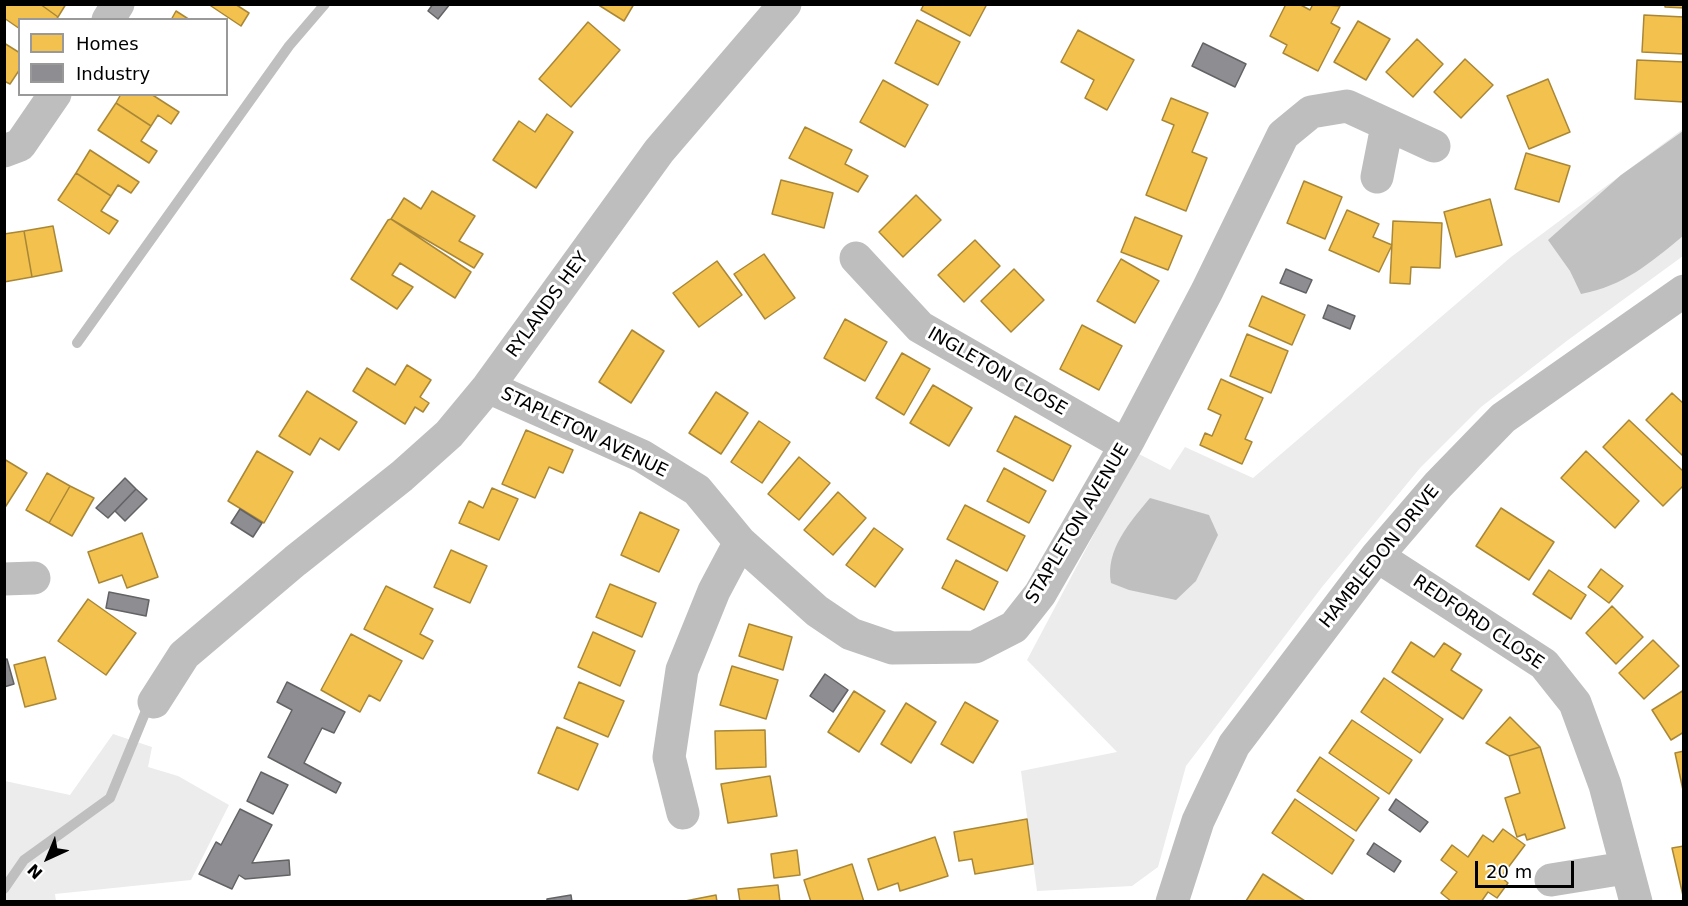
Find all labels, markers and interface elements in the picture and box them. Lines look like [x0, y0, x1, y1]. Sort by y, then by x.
legend [18, 18, 228, 96]
text: Homes [76, 33, 139, 54]
text: Industry [76, 63, 150, 84]
street label: RYLANDS HEY [502, 248, 594, 362]
street label: INGLETON CLOSE [923, 323, 1071, 421]
street label: STAPLETON AVENUE [497, 383, 671, 483]
street label: STAPLETON AVENUE [1022, 440, 1134, 608]
street label: HAMBLEDON DRIVE [1316, 481, 1444, 633]
street label: REDFORD CLOSE [1408, 571, 1548, 675]
north arrow [18, 828, 78, 888]
scale bar [1478, 849, 1577, 887]
text: N [24, 860, 47, 883]
text: 20 m [1486, 861, 1532, 882]

